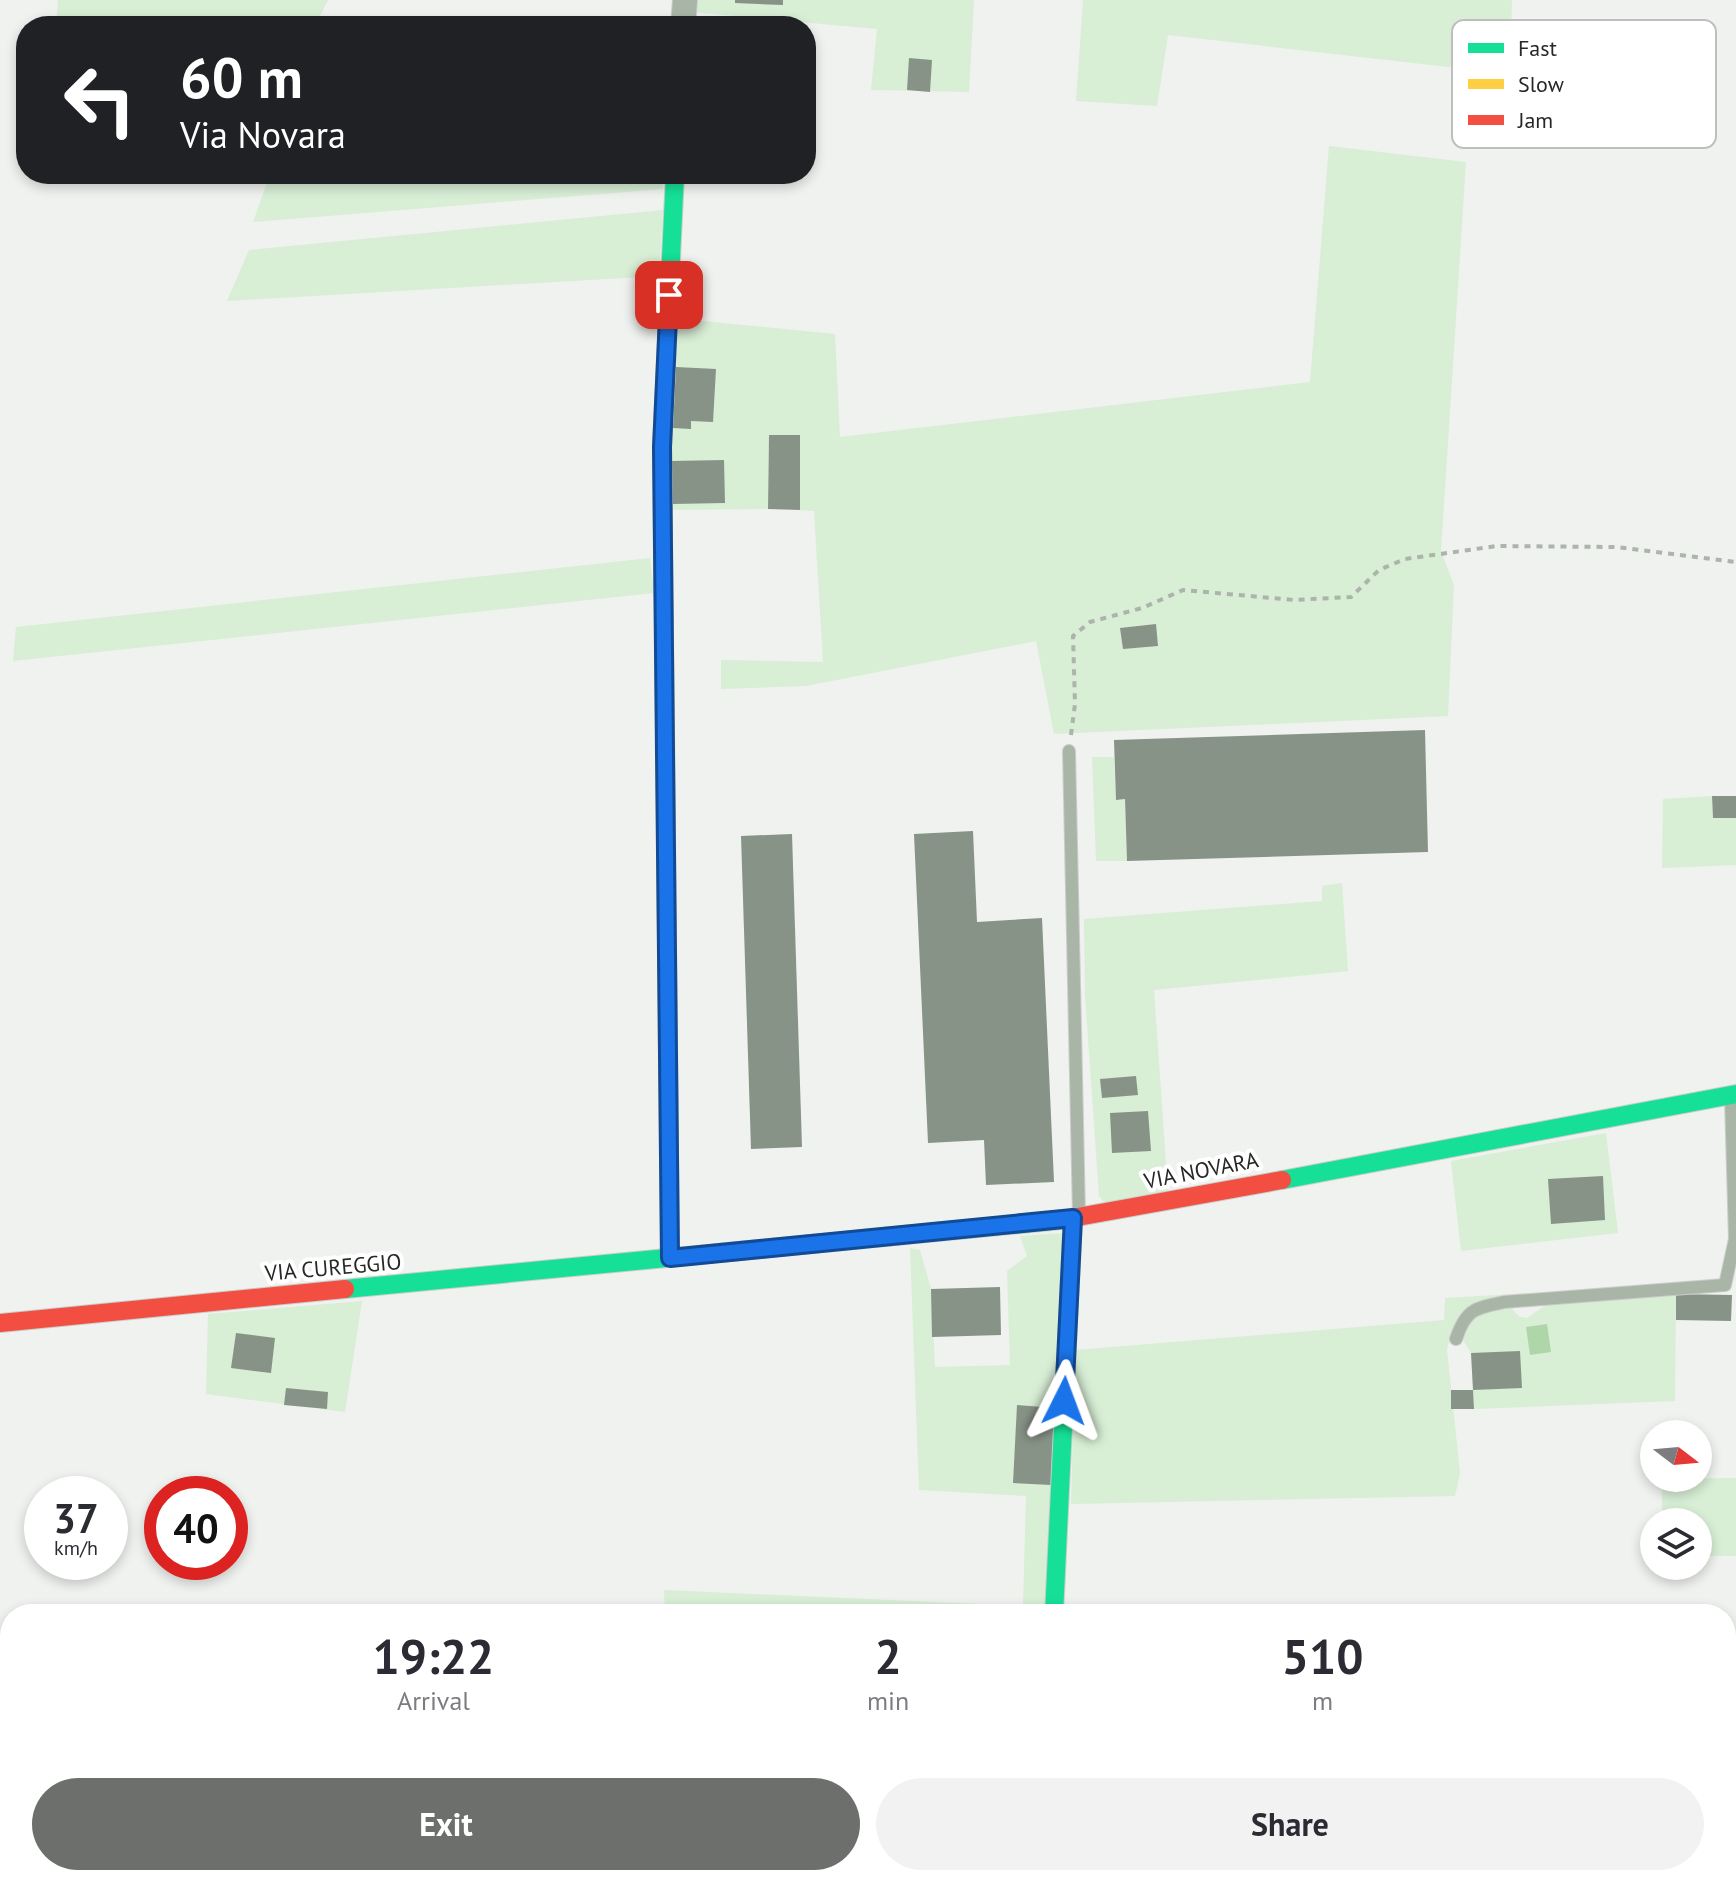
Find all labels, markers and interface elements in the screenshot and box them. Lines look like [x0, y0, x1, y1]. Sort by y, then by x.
legend [1452, 20, 1716, 148]
text: Fast [1518, 34, 1558, 62]
text: 60 m [180, 41, 303, 113]
icon: left [48, 48, 152, 152]
text: Slow [1518, 70, 1564, 98]
text: Jam [1517, 106, 1553, 134]
text: Via Novara [180, 111, 346, 158]
pin [635, 261, 703, 329]
icon: arrive [647, 273, 691, 317]
street label: VIA NOVARA [1141, 1145, 1261, 1195]
street label: VIA CUREGGIO [263, 1247, 402, 1287]
position arrow [1022, 1359, 1106, 1443]
north arrow [1640, 1420, 1712, 1492]
map controls [1640, 1420, 1712, 1580]
speed limit sign: 40 [144, 1476, 248, 1580]
text: 37 [53, 1492, 99, 1544]
button: layers [1640, 1508, 1712, 1580]
text: km/h [54, 1535, 98, 1561]
text: 19:22 [373, 1625, 494, 1687]
text: 2 [874, 1625, 902, 1687]
text: 510 [1282, 1625, 1363, 1687]
text: Arrival [397, 1684, 470, 1717]
text: min [867, 1684, 909, 1717]
text: m [1312, 1684, 1333, 1717]
button: Exit [32, 1778, 860, 1870]
button: Share [876, 1778, 1704, 1870]

